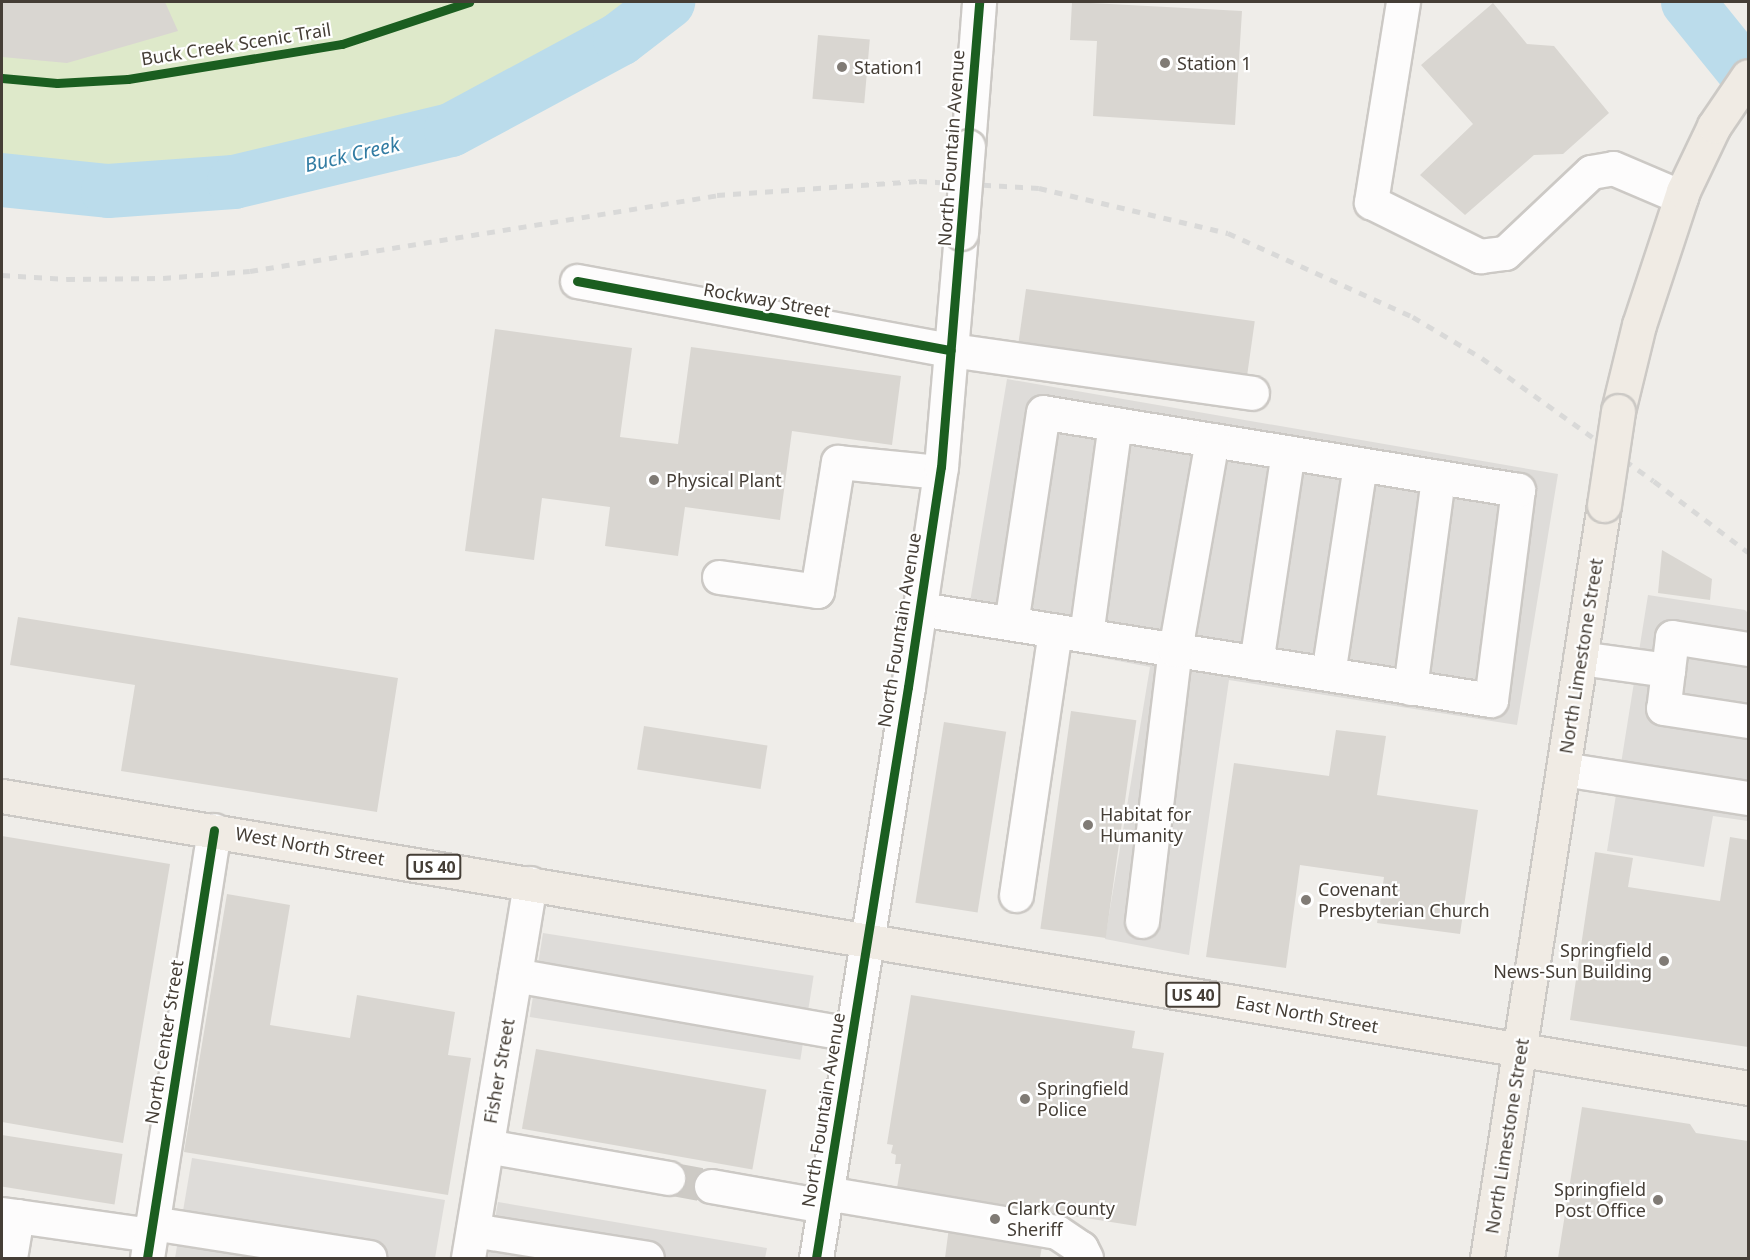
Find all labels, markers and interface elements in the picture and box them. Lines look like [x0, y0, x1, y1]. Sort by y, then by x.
street label: Buck Creek Scenic Trail [139, 18, 333, 70]
street label: North Fountain Avenue [933, 49, 969, 247]
place label: Station 1 [1177, 52, 1252, 74]
place label: Station1 [854, 56, 924, 78]
marker: Station 1 [1158, 56, 1172, 70]
marker: Station1 [835, 60, 849, 74]
water label: Buck Creek [302, 131, 402, 177]
street label: Rockway Street [702, 278, 832, 322]
place label: Physical Plant [666, 469, 782, 491]
marker: Physical Plant [647, 473, 661, 487]
street label: North Fountain Avenue [873, 531, 925, 729]
street label: North Limestone Street [1555, 557, 1607, 755]
place label: Habitat for Humanity [1100, 804, 1191, 846]
marker: Habitat for Humanity [1081, 818, 1095, 832]
street label: West North Street [234, 822, 386, 870]
road number: US 40 [406, 854, 462, 880]
place label: Covenant Presbyterian Church [1318, 879, 1490, 922]
marker: Covenant Presbyterian Church [1299, 893, 1313, 907]
place label: Springfield News-Sun Building [1493, 940, 1652, 982]
marker: Springfield News-Sun Building [1657, 954, 1671, 968]
street label: North Center Street [140, 958, 188, 1126]
road number: US 40 [1164, 982, 1222, 1008]
street label: East North Street [1234, 991, 1380, 1037]
street label: North Fountain Avenue [797, 1011, 849, 1209]
street label: Fisher Street [479, 1017, 519, 1125]
street label: North Limestone Street [1481, 1037, 1533, 1235]
place label: Springfield Police [1037, 1078, 1129, 1120]
marker: Springfield Police [1018, 1092, 1032, 1106]
place label: Springfield Post Office [1554, 1179, 1646, 1222]
marker: Springfield Post Office [1651, 1193, 1665, 1207]
place label: Clark County Sheriff [1007, 1198, 1115, 1240]
marker: Clark County Sheriff [988, 1212, 1002, 1226]

